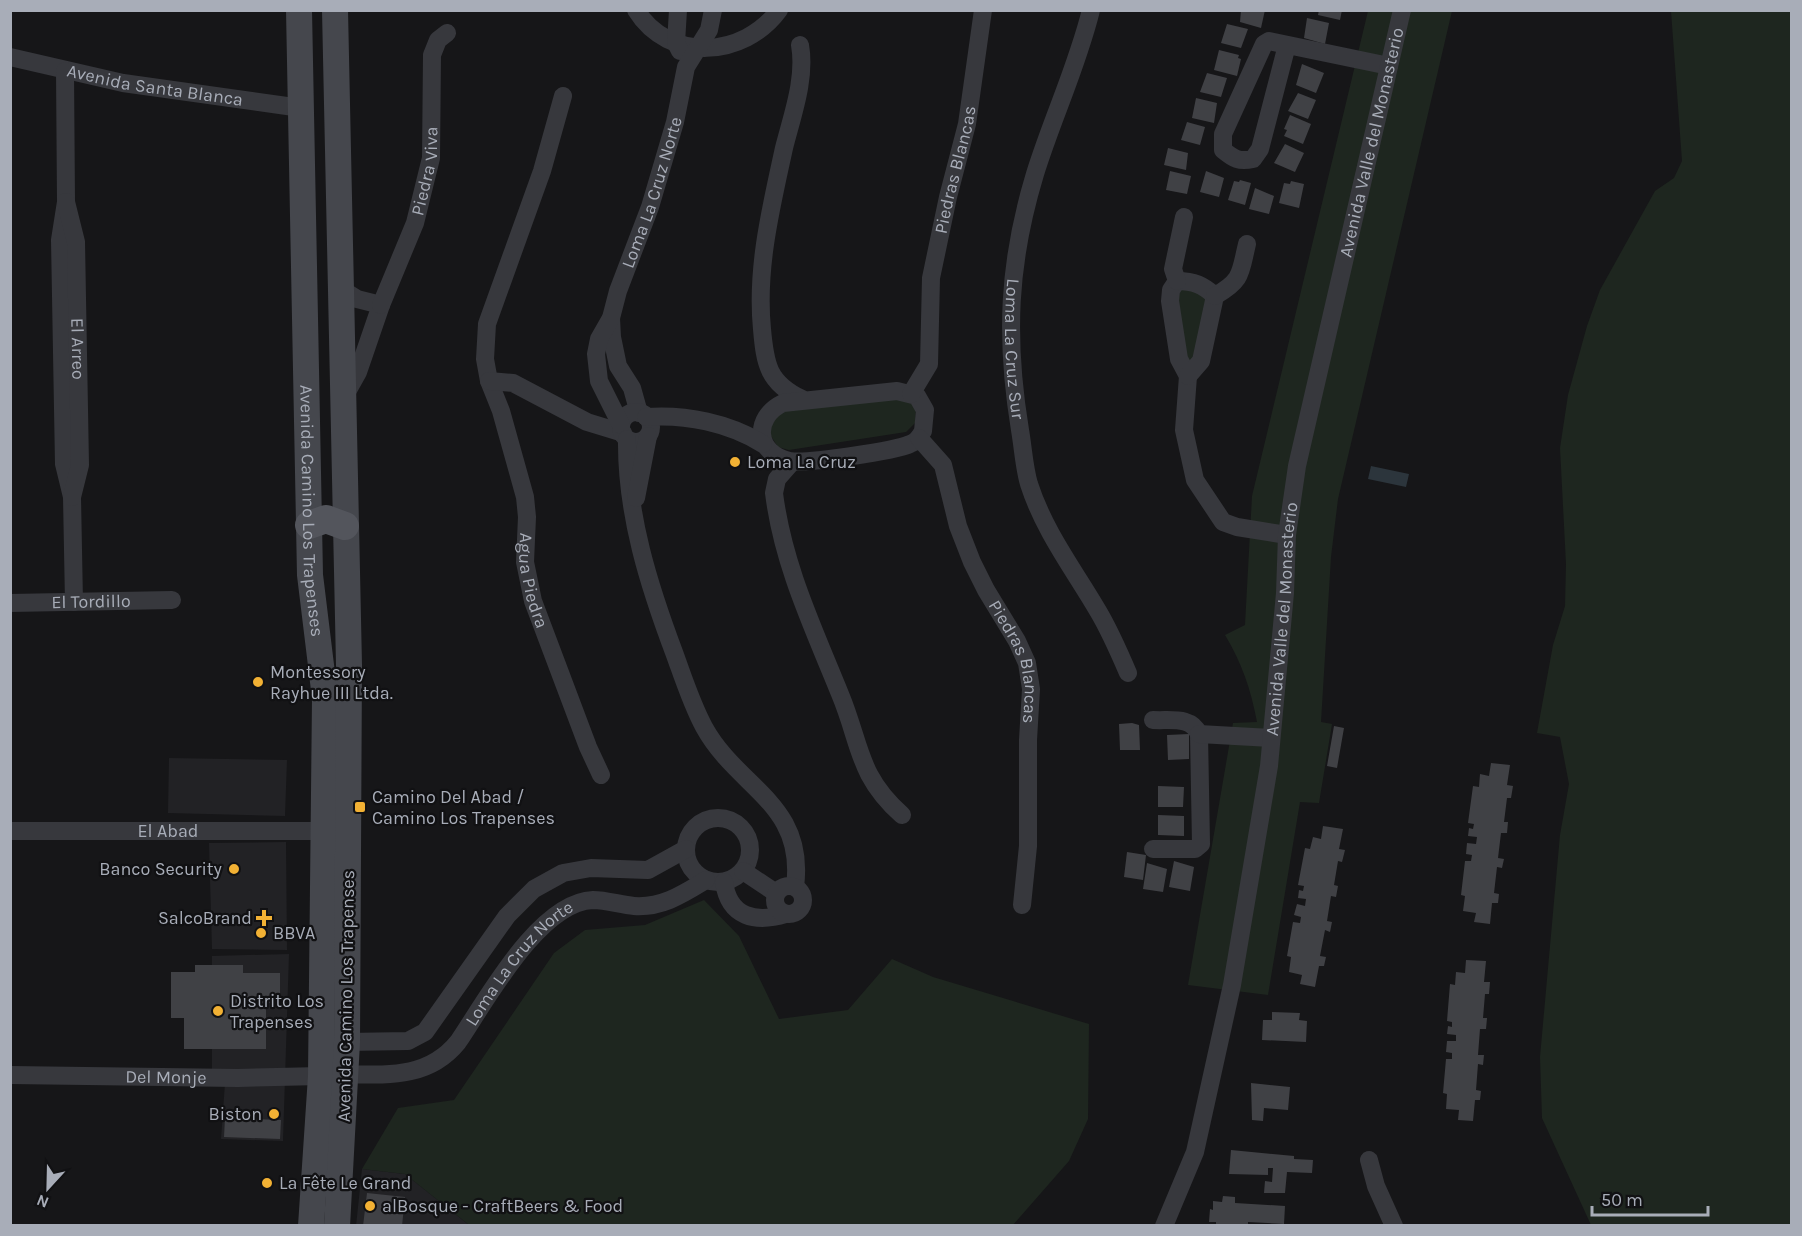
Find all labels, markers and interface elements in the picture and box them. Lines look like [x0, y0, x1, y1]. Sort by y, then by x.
street label: Avenida Valle del Monasterio [1334, 25, 1409, 259]
street label: Avenida Santa Blanca [65, 59, 245, 111]
street label: Piedras Blancas [930, 104, 980, 236]
street label: Loma La Cruz Norte [617, 115, 687, 271]
street label: Piedra Viva [406, 126, 442, 218]
street label: Loma La Cruz Sur [1000, 278, 1029, 421]
street label: El Arreo [66, 318, 89, 380]
street label: Avenida Camino Los Trapenses [295, 384, 328, 638]
place label: Loma La Cruz [747, 451, 856, 473]
marker: Loma La Cruz [728, 455, 742, 469]
street label: Avenida Valle del Monasterio [1261, 500, 1303, 737]
street label: Agua Piedra [514, 532, 553, 631]
street label: El Tordillo [51, 590, 131, 613]
street label: Piedras Blancas [984, 596, 1042, 724]
place label: Montessory Rayhue III Ltda. [270, 661, 393, 704]
marker: Montessory Rayhue III Ltda. [251, 675, 265, 689]
place label: Camino Del Abad / Camino Los Trapenses [372, 786, 555, 829]
marker: Camino Del Abad / Camino Los Trapenses [353, 800, 367, 814]
street label: El Abad [137, 820, 199, 842]
place label: Banco Security [99, 858, 223, 880]
marker: Banco Security [227, 862, 241, 876]
street label: Avenida Camino Los Trapenses [333, 870, 359, 1122]
street label: Loma La Cruz Norte [460, 896, 577, 1030]
place label: SalcoBrand [158, 907, 252, 929]
marker: SalcoBrand [257, 911, 271, 925]
place label: BBVA [273, 922, 315, 944]
marker: BBVA [254, 926, 268, 940]
place label: Distrito Los Trapenses [230, 990, 324, 1033]
marker: Distrito Los Trapenses [211, 1004, 225, 1018]
street label: Del Monje [125, 1066, 207, 1089]
place label: Biston [209, 1103, 262, 1125]
marker: Biston [267, 1107, 281, 1121]
north arrow [18, 1158, 78, 1218]
place label: La Fête Le Grand [279, 1172, 412, 1194]
marker: La Fête Le Grand [260, 1176, 274, 1190]
scale bar [1592, 1179, 1708, 1217]
text: 50 m [1601, 1189, 1643, 1211]
text: N [34, 1190, 51, 1212]
place label: alBosque - CraftBeers & Food [382, 1195, 623, 1217]
marker: alBosque - CraftBeers & Food [363, 1199, 377, 1213]

